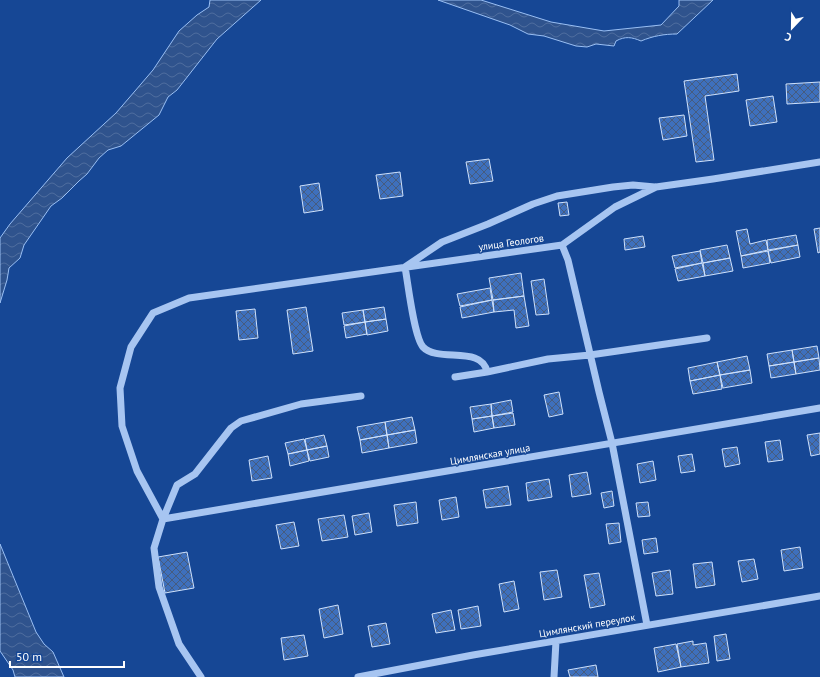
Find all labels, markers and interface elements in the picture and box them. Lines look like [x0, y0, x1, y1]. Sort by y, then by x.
north arrow [772, 8, 812, 48]
text: С [783, 30, 794, 45]
street label: улица Геологов [477, 231, 545, 254]
street label: Цимлянская улица [449, 441, 531, 468]
street label: Цимлянский переулок [538, 611, 636, 640]
scale bar [10, 643, 124, 669]
text: 50 m [16, 649, 42, 664]

